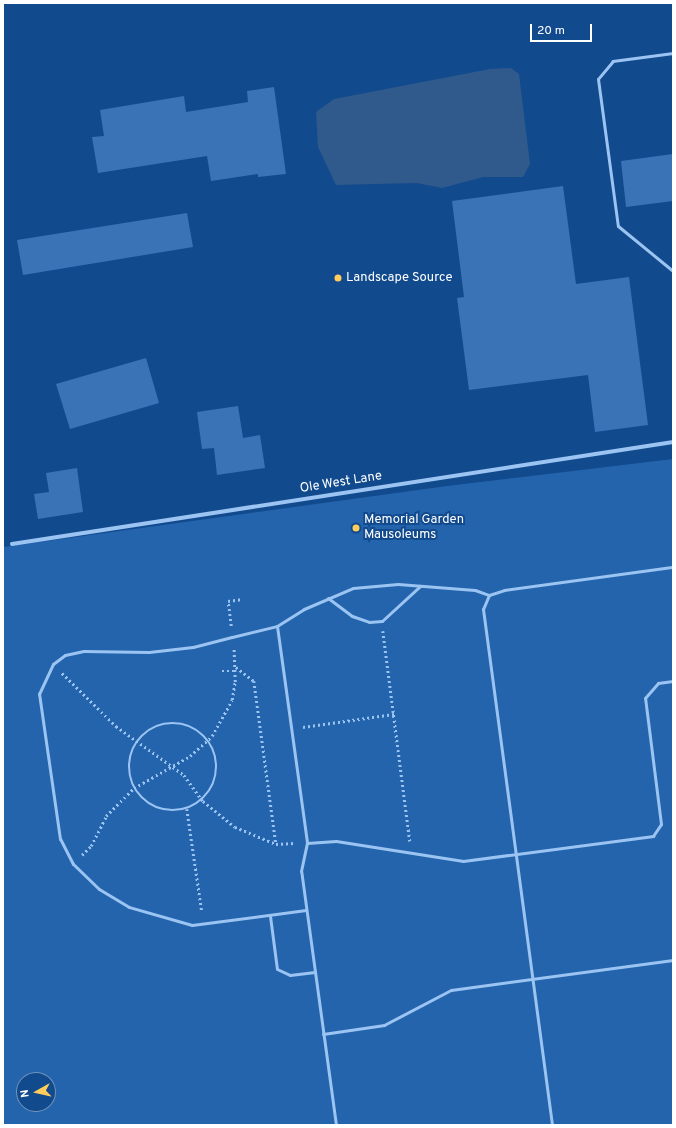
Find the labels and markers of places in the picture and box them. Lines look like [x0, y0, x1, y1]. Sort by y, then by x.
place label: Landscape Source [346, 270, 453, 286]
marker: Landscape Source [333, 273, 343, 283]
place label: Memorial Garden Mausoleums [364, 513, 464, 544]
marker: Memorial Garden Mausoleums [351, 523, 361, 533]

